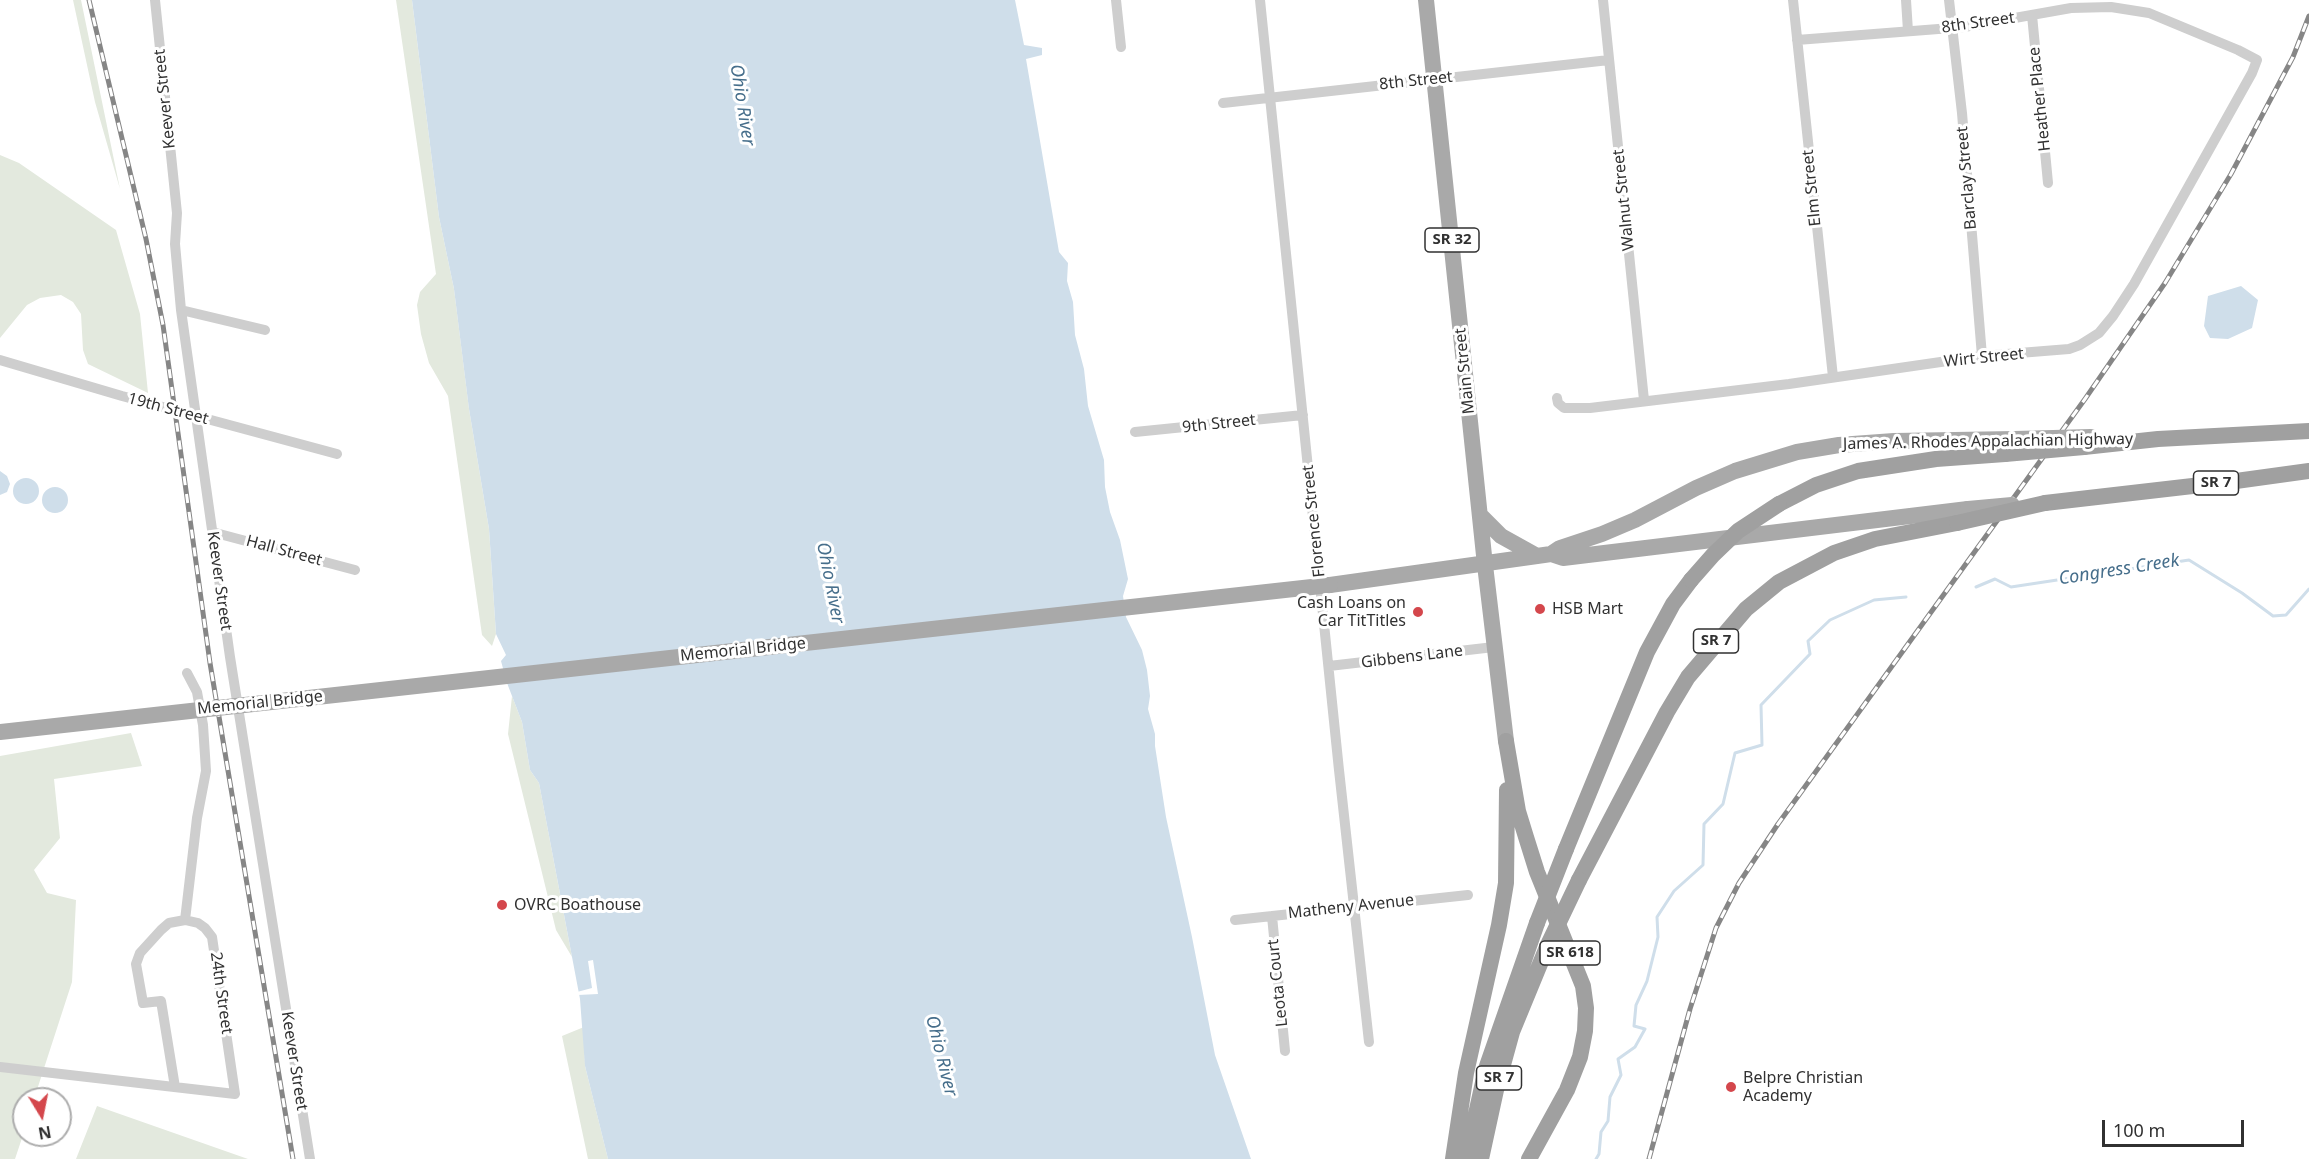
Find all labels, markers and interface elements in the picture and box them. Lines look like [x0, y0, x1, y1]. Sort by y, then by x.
street label: 8th Street [1940, 8, 2016, 38]
street label: Heather Place [2025, 46, 2055, 152]
street label: Keever Street [150, 48, 180, 150]
water label: Ohio River [725, 63, 759, 147]
street label: 8th Street [1378, 68, 1454, 94]
street label: Barclay Street [1953, 126, 1981, 230]
street label: Walnut Street [1609, 148, 1639, 252]
street label: Elm Street [1798, 149, 1826, 227]
road number: SR 32 [1425, 228, 1479, 252]
street label: Main Street [1451, 327, 1479, 415]
street label: Wirt Street [1943, 344, 2025, 372]
street label: 19th Street [126, 389, 210, 429]
street label: 9th Street [1181, 411, 1257, 437]
street label: James A. Rhodes Appalachian Highway [1843, 430, 2133, 454]
street label: Florence Street [1299, 464, 1329, 578]
road number: SR 7 [2194, 471, 2238, 495]
street label: Keever Street [203, 530, 235, 632]
street label: Hall Street [244, 532, 324, 570]
water label: Ohio River [812, 541, 848, 625]
water label: Congress Creek [2057, 550, 2181, 590]
place label: Cash Loans on Car TitTitles [1297, 593, 1406, 631]
place label: HSB Mart [1552, 599, 1623, 619]
marker: HSB Mart [1533, 602, 1547, 616]
marker: Cash Loans on Car TitTitles [1411, 605, 1425, 619]
road number: SR 7 [1694, 629, 1738, 653]
street label: Memorial Bridge [679, 634, 807, 666]
street label: Gibbens Lane [1360, 641, 1464, 673]
street label: Memorial Bridge [196, 687, 324, 719]
street label: Matheny Avenue [1287, 891, 1415, 923]
place label: OVRC Boathouse [514, 895, 641, 915]
marker: OVRC Boathouse [495, 898, 509, 912]
street label: Leota Court [1264, 938, 1292, 1028]
road number: SR 618 [1540, 941, 1600, 965]
street label: 24th Street [206, 951, 236, 1035]
street label: Keever Street [277, 1010, 311, 1112]
water label: Ohio River [921, 1013, 961, 1099]
road number: SR 7 [1476, 1066, 1522, 1090]
place label: Belpre Christian Academy [1743, 1068, 1863, 1106]
marker: Belpre Christian Academy [1724, 1080, 1738, 1094]
north arrow [12, 1087, 72, 1147]
scale bar [2105, 1108, 2248, 1146]
text: 100 m [2113, 1118, 2165, 1142]
text: N [36, 1121, 53, 1145]

